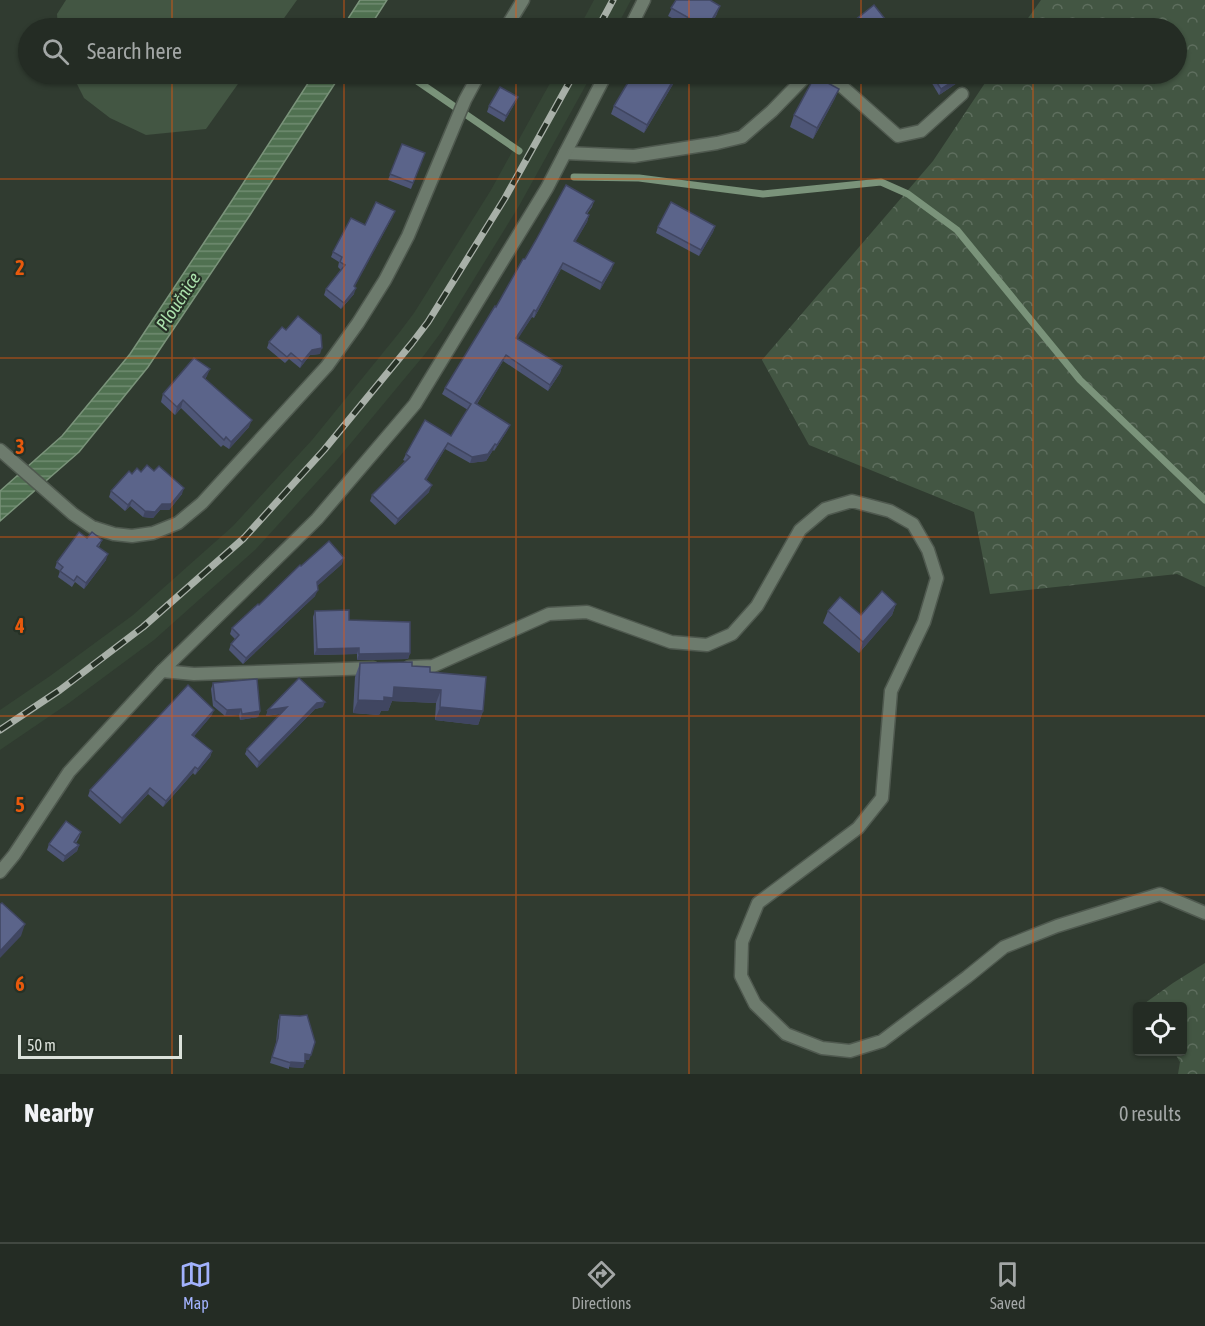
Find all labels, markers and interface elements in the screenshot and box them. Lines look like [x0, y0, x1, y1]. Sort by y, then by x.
search box [18, 18, 1187, 84]
icon: search [39, 35, 72, 68]
text: Search here [87, 38, 182, 64]
text: 2 [15, 256, 25, 279]
water label: Ploučnice [152, 268, 204, 334]
text: 3 [15, 435, 25, 458]
text: 4 [14, 614, 25, 637]
text: 5 [15, 793, 25, 816]
text: 6 [15, 972, 25, 995]
map controls [1133, 1002, 1187, 1056]
button: locate [1133, 1002, 1187, 1056]
scale bar [18, 1032, 182, 1060]
text: 50 m [27, 1036, 56, 1054]
text: Nearby [24, 1098, 94, 1128]
text: 0 results [1119, 1102, 1181, 1125]
tab: Map [179, 1258, 212, 1312]
tab: Directions [571, 1258, 631, 1312]
tab: Saved [990, 1258, 1025, 1312]

